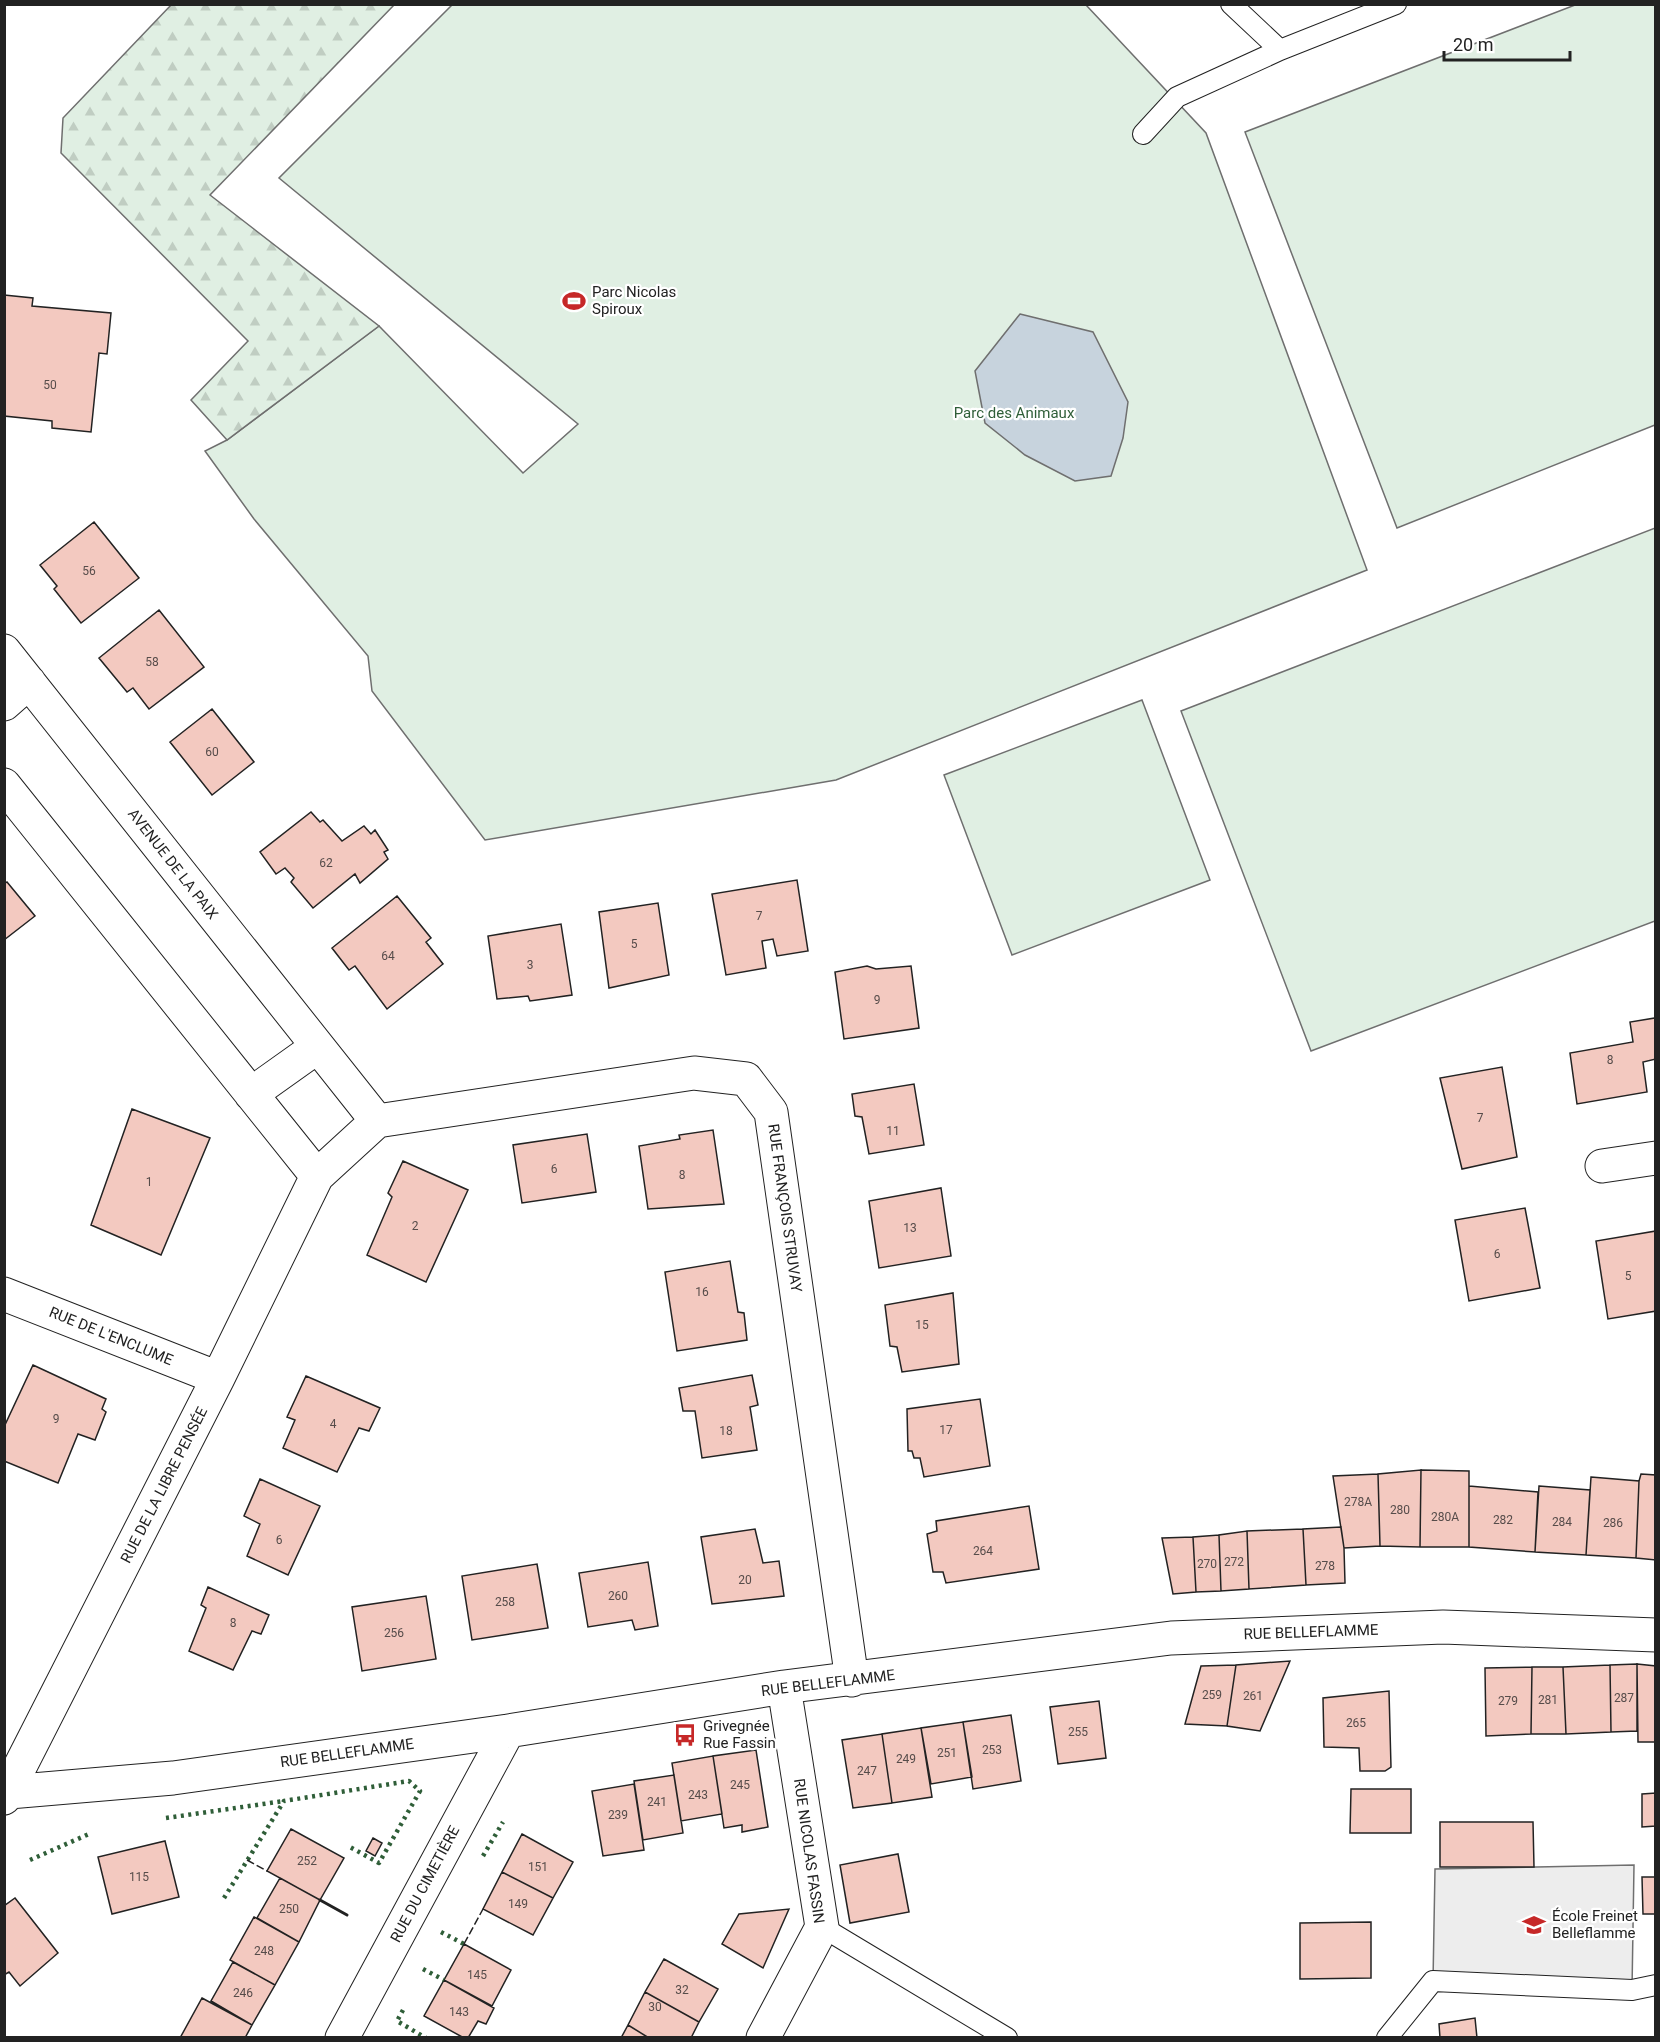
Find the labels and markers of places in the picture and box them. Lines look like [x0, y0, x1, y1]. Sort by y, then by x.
place label: Parc Nicolas Spiroux [592, 283, 676, 318]
sports icon: Parc Nicolas Spiroux [561, 288, 587, 314]
place label: Grivegnée Rue Fassin [703, 1717, 776, 1752]
bus stop icon: Grivegnée Rue Fassin [672, 1722, 698, 1748]
place label: École Freinet Belleflamme [1552, 1907, 1638, 1942]
school or university icon: École Freinet Belleflamme [1521, 1912, 1547, 1938]

